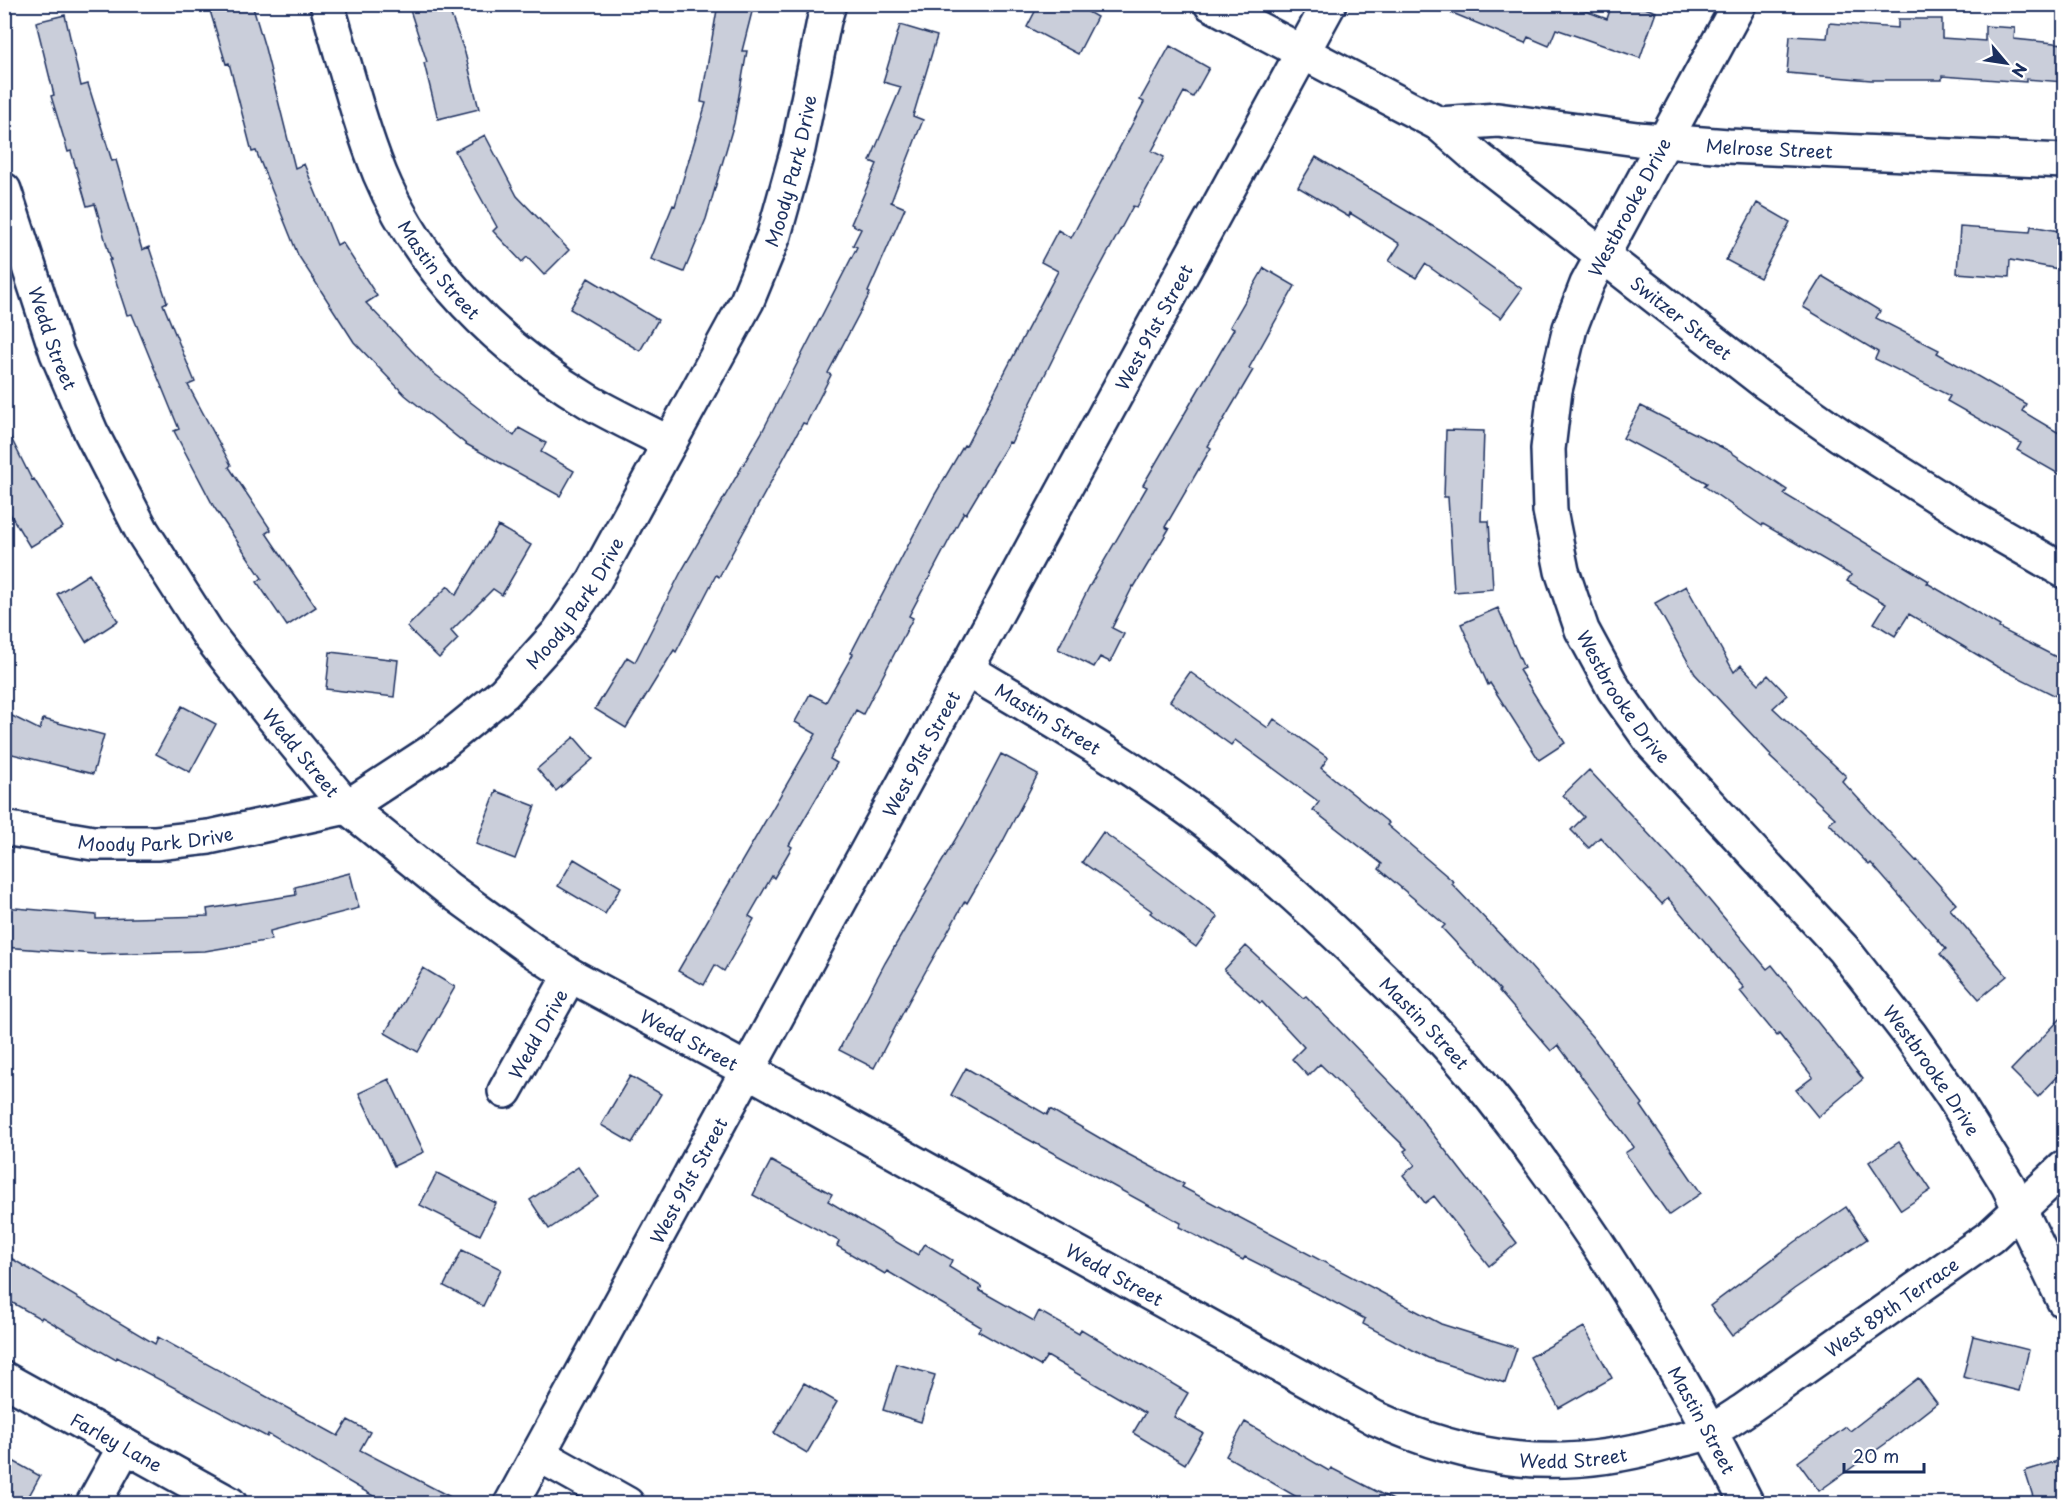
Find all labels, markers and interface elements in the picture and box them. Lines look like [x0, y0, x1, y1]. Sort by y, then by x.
north arrow [1976, 33, 2036, 93]
text: N [2006, 59, 2034, 82]
street label: Moody Park Drive [757, 92, 822, 251]
street label: Melrose Street [1705, 131, 1833, 164]
street label: Westbrooke Drive [1581, 133, 1677, 281]
street label: Mastin Street [392, 214, 487, 325]
street label: West 91st Street [1108, 259, 1198, 395]
street label: Switzer Street [1625, 269, 1738, 366]
street label: Wedd Street [23, 283, 85, 394]
street label: Moody Park Drive [519, 532, 629, 675]
street label: Westbrooke Drive [1571, 625, 1677, 769]
street label: Mastin Street [990, 676, 1107, 761]
street label: West 91st Street [875, 685, 966, 821]
street label: Wedd Street [257, 702, 347, 802]
street label: Moody Park Drive [76, 819, 236, 857]
street label: Mastin Street [1374, 970, 1476, 1075]
street label: Wedd Drive [501, 983, 573, 1083]
street label: Westbrooke Drive [1878, 999, 1987, 1141]
street label: Wedd Street [636, 1002, 743, 1077]
street label: West 91st Street [642, 1112, 733, 1248]
street label: Wedd Street [1061, 1236, 1169, 1312]
street label: West 89th Terrace [1819, 1250, 1963, 1363]
street label: Mastin Street [1662, 1361, 1743, 1478]
street label: Farley Lane [66, 1405, 168, 1478]
scale bar [1844, 1436, 1924, 1474]
street label: Wedd Street [1518, 1440, 1629, 1474]
text: 20 m [1853, 1442, 1899, 1469]

